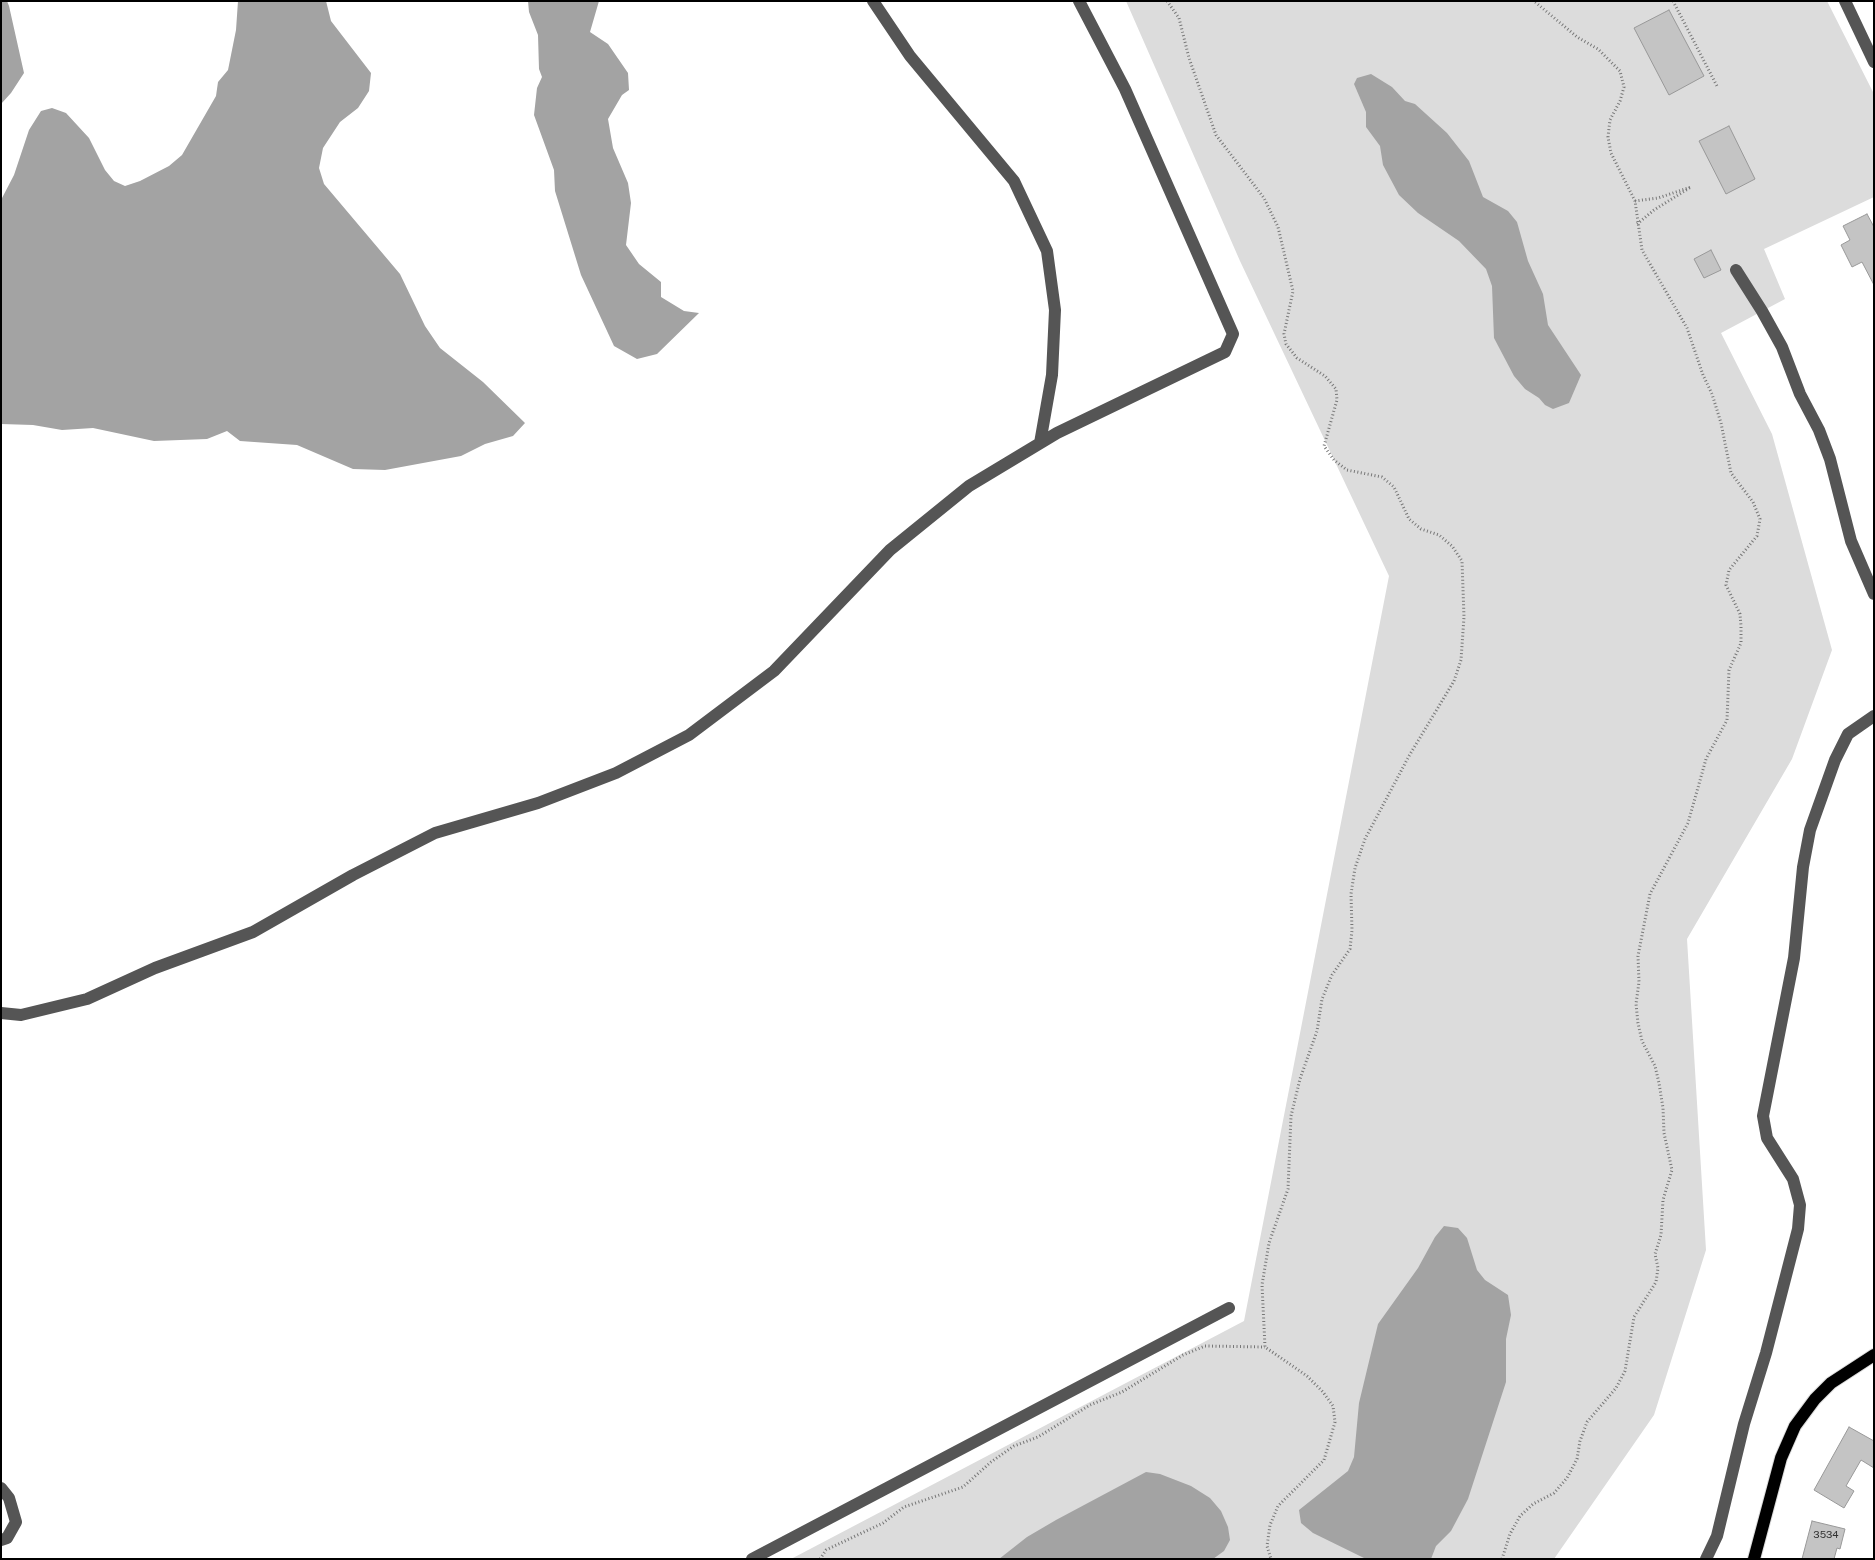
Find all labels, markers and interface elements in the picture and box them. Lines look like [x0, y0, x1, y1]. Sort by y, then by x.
house number: 3534 [1813, 1529, 1839, 1541]

